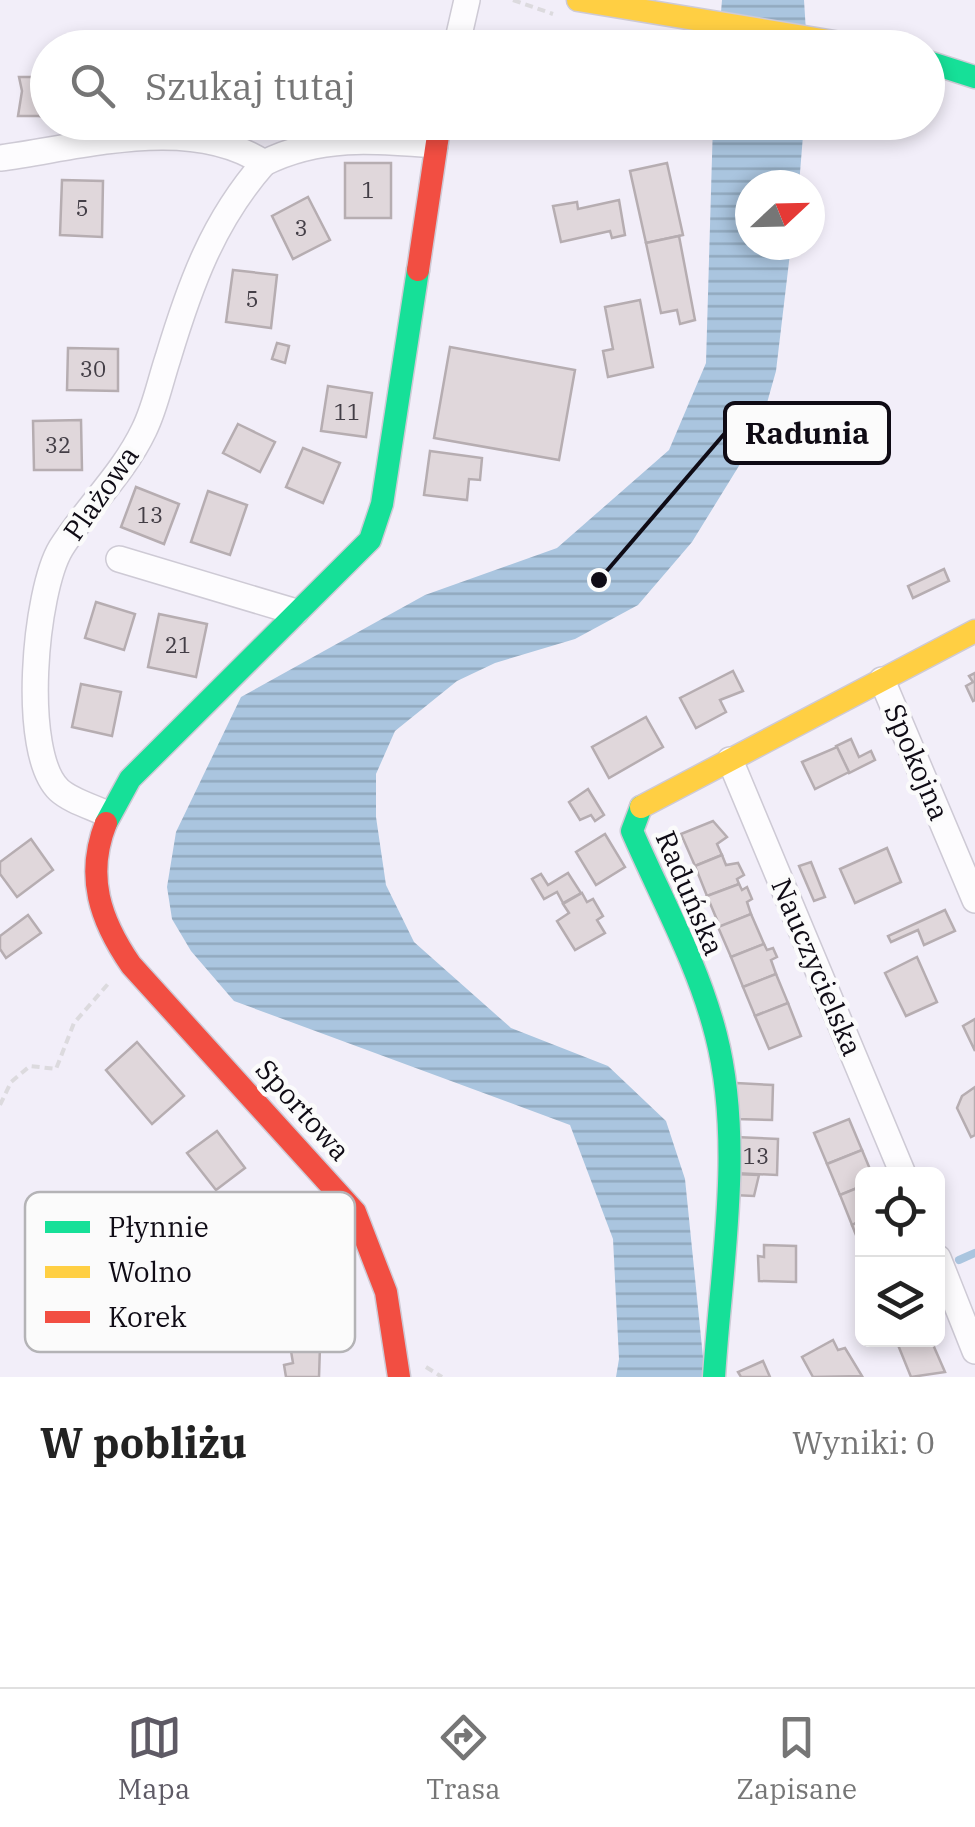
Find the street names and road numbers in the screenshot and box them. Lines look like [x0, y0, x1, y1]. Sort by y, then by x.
street label: Plażowa [55, 438, 147, 547]
street label: Spokojna [876, 698, 959, 826]
street label: Raduńska [648, 825, 733, 961]
street label: Nauczycielska [763, 872, 872, 1061]
street label: Sportowa [248, 1051, 359, 1168]

